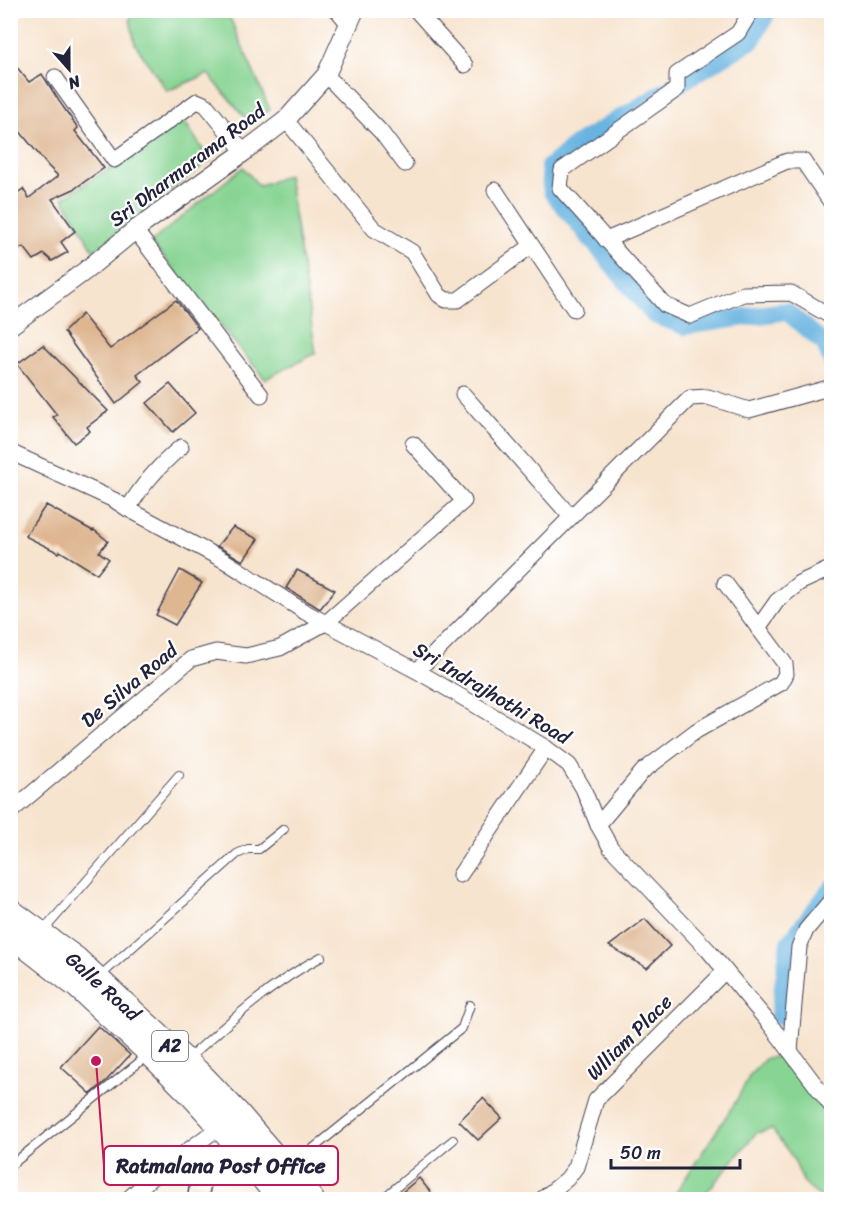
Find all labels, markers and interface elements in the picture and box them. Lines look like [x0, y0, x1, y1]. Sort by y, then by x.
north arrow [39, 39, 99, 99]
text: N [63, 67, 86, 98]
street label: Sri Dharmarama Road [101, 94, 274, 236]
street label: Sri Indrajhothi Road [406, 632, 579, 755]
street label: De Silva Road [73, 633, 187, 737]
street label: Galle Road [57, 943, 150, 1031]
street label: Wlliam Place [578, 986, 681, 1089]
road number: A2 [152, 1031, 188, 1061]
scale bar [611, 1132, 740, 1170]
text: 50 m [620, 1137, 661, 1169]
callout: Ratmalana Post Office [104, 1146, 338, 1185]
text: Ratmalana Post Office [115, 1147, 326, 1185]

